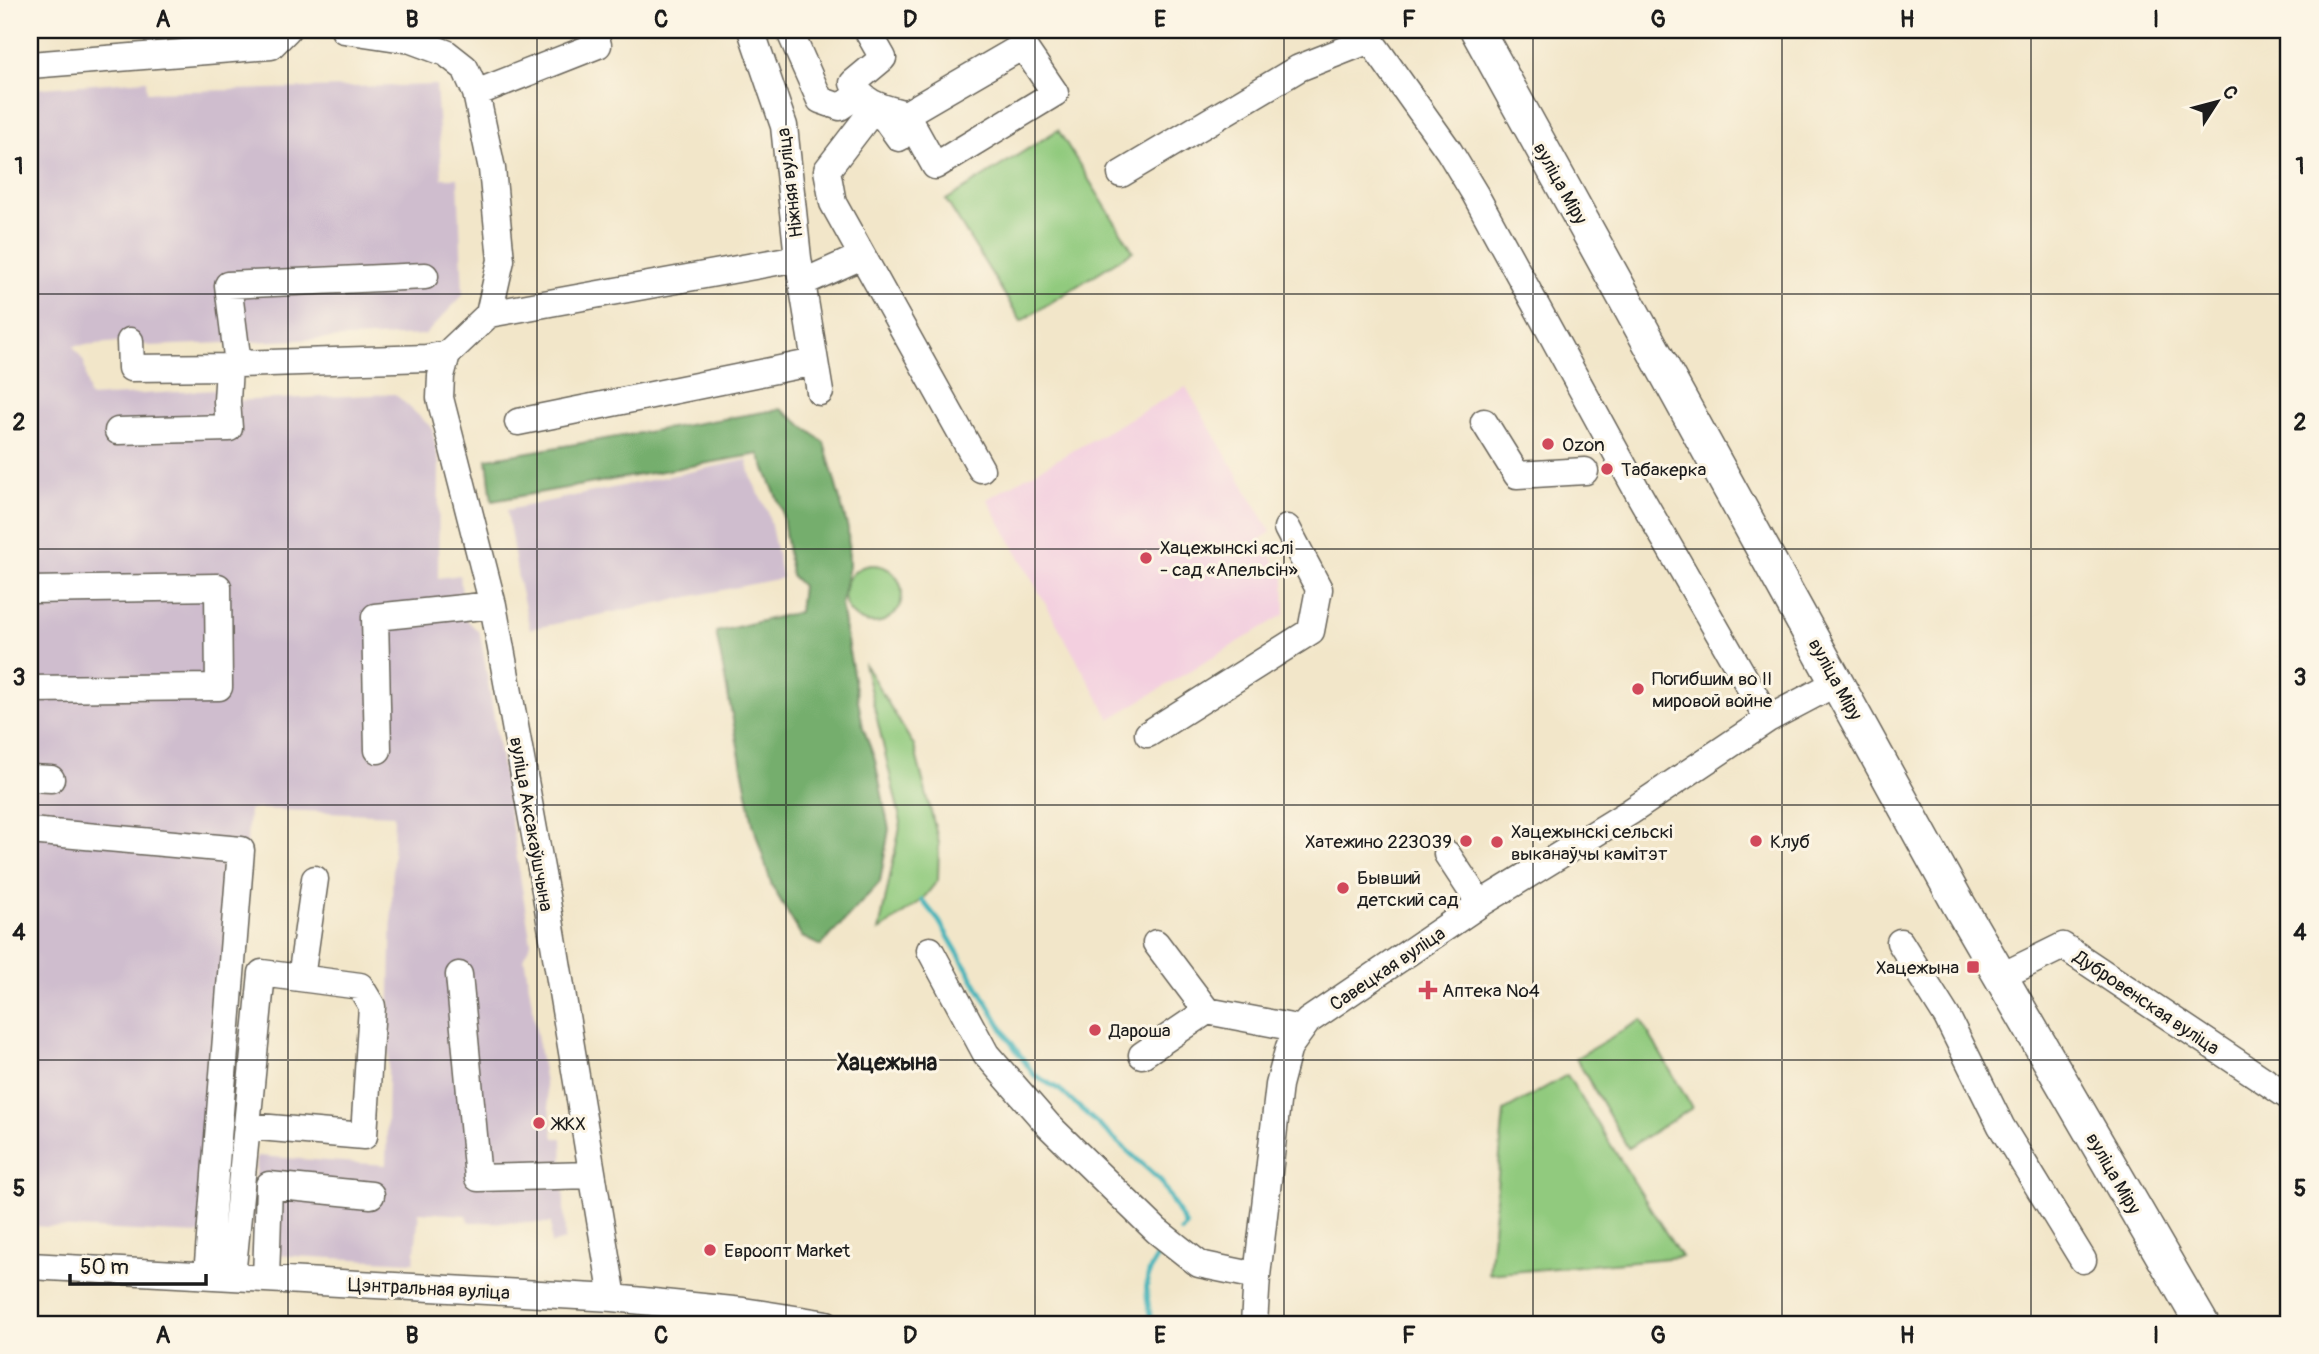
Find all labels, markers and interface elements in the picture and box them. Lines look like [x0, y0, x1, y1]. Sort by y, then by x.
text: A [156, 5, 171, 34]
text: B [405, 5, 419, 34]
text: C [654, 5, 668, 34]
text: D [903, 5, 917, 34]
text: E [1154, 5, 1166, 34]
text: F [1402, 5, 1416, 34]
text: G [1650, 5, 1666, 34]
text: H [1900, 5, 1914, 34]
text: I [2153, 5, 2159, 34]
north arrow [2182, 66, 2252, 136]
text: С [2217, 81, 2243, 105]
street label: Ніжняя вуліца [771, 126, 809, 239]
street label: вуліца Міру [1528, 138, 1592, 229]
text: 1 [15, 152, 24, 181]
text: 1 [2296, 152, 2305, 181]
text: 2 [13, 408, 26, 437]
text: 2 [2294, 408, 2307, 437]
place label: Ozon [1562, 433, 1605, 457]
marker: Ozon [1540, 436, 1556, 452]
place label: Табакерка [1621, 458, 1706, 482]
marker: Табакерка [1599, 461, 1615, 477]
place label: Хацежынскі яслі - сад «Апельсін» [1160, 536, 1298, 582]
marker: Хацежынскі яслі - сад «Апельсін» [1138, 550, 1154, 566]
street label: вуліца Міру [1803, 634, 1867, 725]
text: 3 [13, 663, 25, 692]
text: 3 [2294, 663, 2306, 692]
place label: Погибшим во II мировой войне [1652, 667, 1773, 713]
marker: Погибшим во II мировой войне [1630, 681, 1646, 697]
street label: вуліца Аксакаўшчына [504, 735, 558, 913]
place label: Хацежынскі сельскі выканаўчы камітэт [1511, 820, 1673, 866]
place label: Хатежино 223039 [1305, 830, 1452, 854]
place label: Клуб [1770, 830, 1810, 854]
marker: Хатежино 223039 [1458, 833, 1474, 849]
marker: Клуб [1748, 833, 1764, 849]
marker: Хацежынскі сельскі выканаўчы камітэт [1489, 834, 1505, 850]
place label: Бывший детский сад [1357, 866, 1459, 912]
marker: Бывший детский сад [1335, 880, 1351, 896]
text: 4 [12, 918, 26, 947]
text: 4 [2293, 918, 2307, 947]
street label: Савецкая вуліца [1325, 921, 1450, 1016]
street label: Дубровенская вуліца [2068, 945, 2224, 1061]
place label: Хацежына [1876, 956, 1959, 980]
marker: Хацежына [1965, 959, 1981, 975]
place label: Аптека №4 [1442, 979, 1540, 1003]
marker: Аптека №4 [1420, 982, 1436, 998]
place label: Дароша [1108, 1019, 1171, 1043]
marker: Дароша [1087, 1022, 1103, 1038]
district label: Хацежына [837, 1048, 938, 1077]
place label: ЖКХ [550, 1112, 586, 1136]
marker: ЖКХ [531, 1115, 547, 1131]
street label: вуліца Міру [2080, 1129, 2146, 1218]
text: 5 [13, 1174, 25, 1203]
text: 5 [2294, 1174, 2306, 1203]
place label: Евроопт Market [724, 1239, 851, 1263]
scale bar [70, 1242, 206, 1286]
marker: Евроопт Market [702, 1242, 718, 1258]
text: 50 m [80, 1254, 129, 1281]
street label: Цэнтральная вуліца [347, 1273, 511, 1305]
text: A [156, 1321, 171, 1350]
text: B [405, 1321, 419, 1350]
text: C [654, 1321, 668, 1350]
text: D [903, 1321, 917, 1350]
text: E [1154, 1321, 1166, 1350]
text: F [1402, 1321, 1416, 1350]
text: G [1650, 1321, 1666, 1350]
text: H [1900, 1321, 1914, 1350]
text: I [2153, 1321, 2159, 1350]

